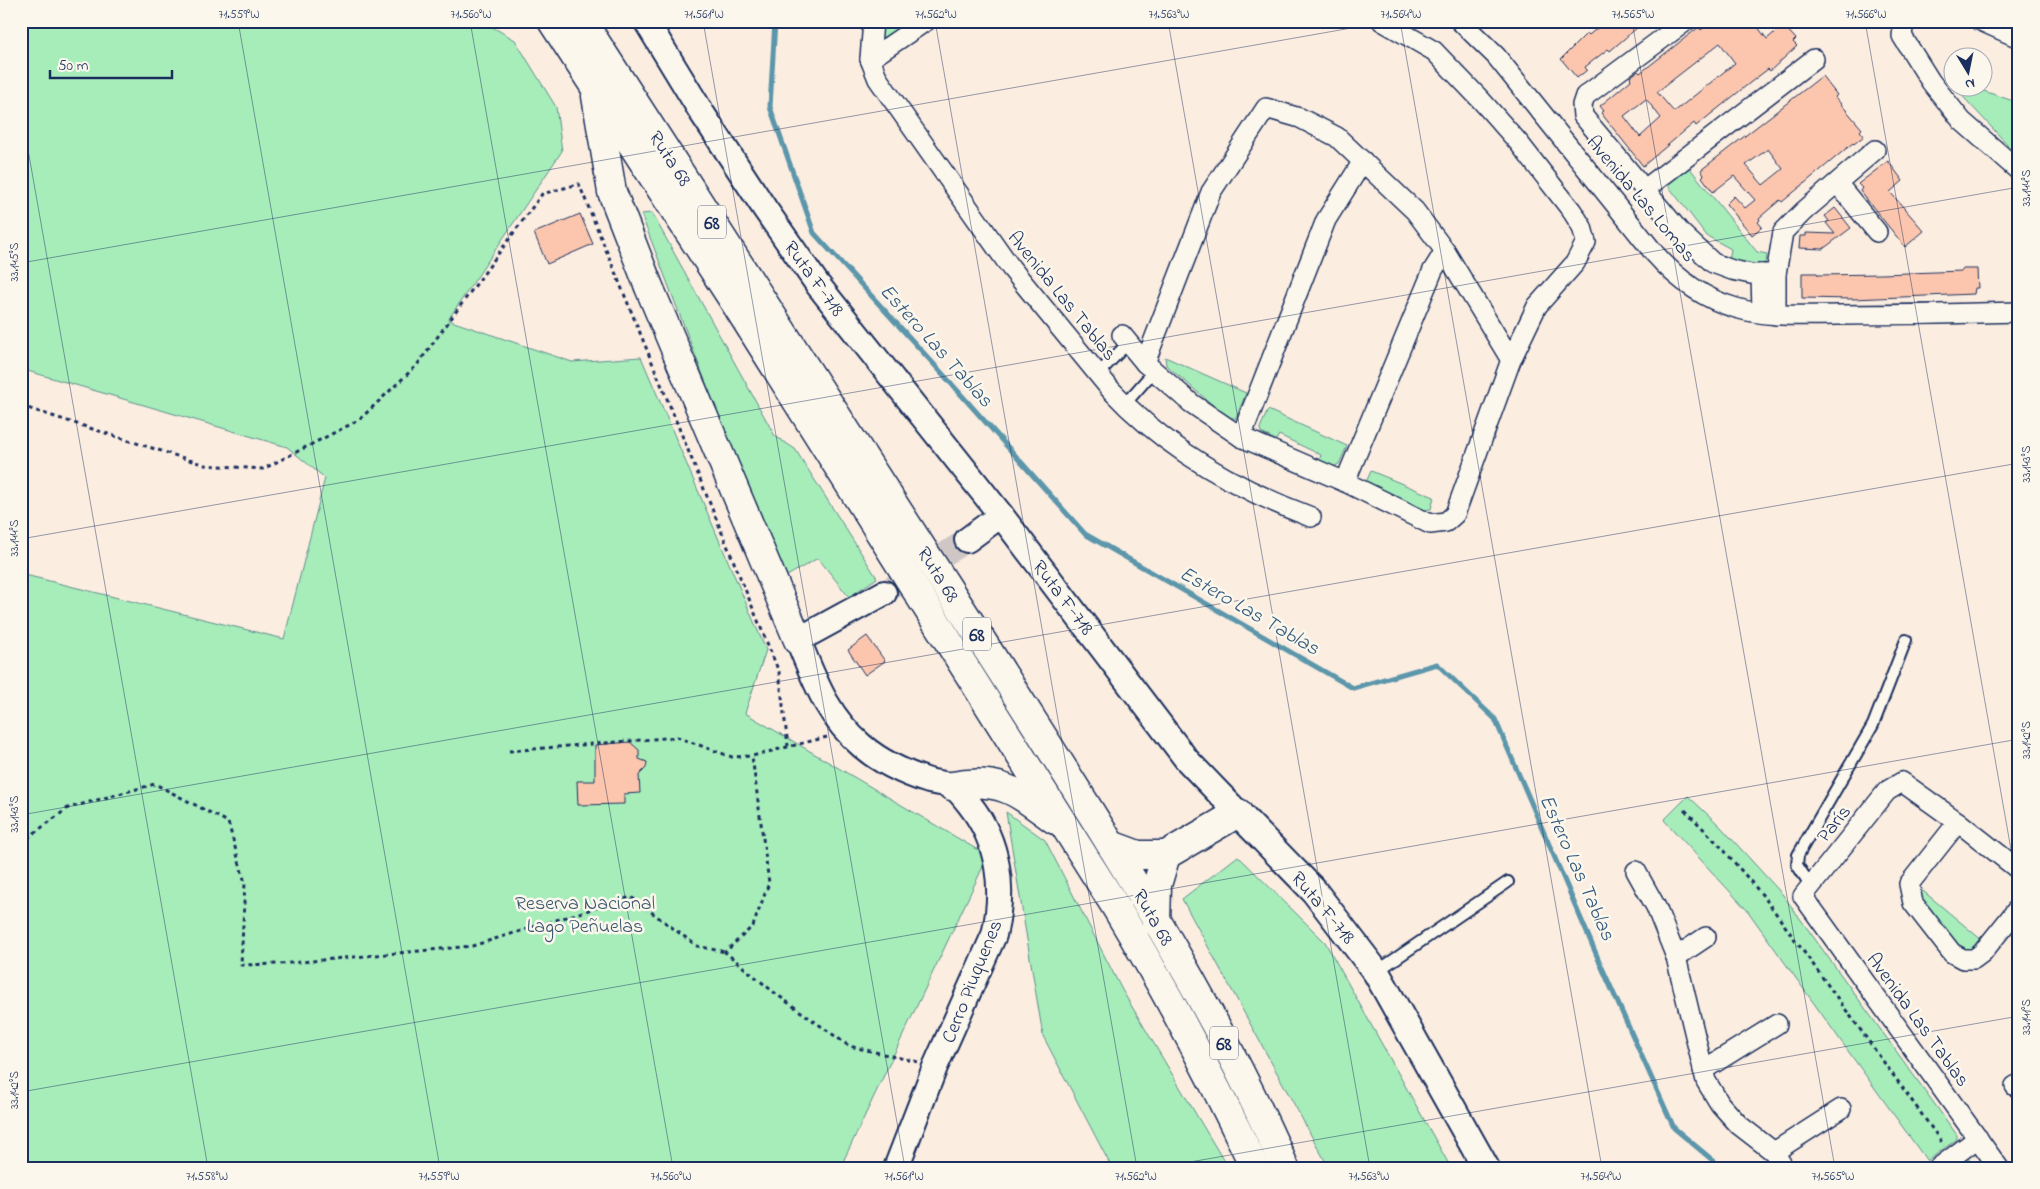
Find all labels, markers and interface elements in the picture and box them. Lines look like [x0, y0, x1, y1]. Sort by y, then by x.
text: 71.559°W [218, 6, 260, 24]
text: 71.560°W [450, 6, 492, 24]
text: 71.561°W [684, 6, 724, 24]
text: 71.562°W [915, 6, 957, 24]
text: 71.563°W [1149, 6, 1189, 24]
text: 71.564°W [1381, 6, 1421, 24]
text: 71.565°W [1612, 6, 1654, 24]
text: 71.566°W [1845, 6, 1887, 24]
scale bar [50, 48, 172, 80]
north arrow [1942, 48, 1992, 98]
text: 50 m [58, 55, 89, 77]
text: N [1964, 72, 1976, 94]
street label: Ruta 68 [640, 126, 698, 193]
street label: Avenida Las Lomas [1578, 130, 1702, 269]
text: 33.144°S [2018, 169, 2036, 206]
road number: 68 [698, 206, 726, 238]
street label: Avenida Las Tablas [999, 225, 1123, 368]
street label: Ruta F-718 [776, 236, 850, 323]
text: 33.145°S [6, 242, 24, 281]
water label: Estero Las Tablas [872, 278, 999, 415]
text: 33.143°S [2018, 445, 2036, 483]
text: 33.144°S [6, 519, 24, 556]
street label: Ruta 68 [908, 542, 965, 609]
street label: Ruta F-718 [1024, 555, 1100, 642]
water label: Estero Las Tablas [1174, 559, 1325, 664]
road number: 68 [963, 618, 991, 650]
text: 33.142°S [2018, 721, 2036, 759]
water label: Estero Las Tablas [1531, 790, 1622, 946]
text: 33.143°S [6, 795, 24, 833]
street label: París [1811, 799, 1859, 850]
street label: Ruta F-718 [1283, 866, 1361, 951]
street label: Ruta 68 [1124, 884, 1180, 952]
park label: Reserva Nacional Lago Peñuelas [515, 890, 655, 943]
street label: Cerro Piuquenes [935, 916, 1011, 1048]
street label: Avenida Las Tablas [1858, 947, 1976, 1094]
text: 33.141°S [2018, 999, 2036, 1035]
road number: 68 [1210, 1026, 1238, 1060]
text: 33.142°S [6, 1071, 24, 1109]
text: 71.558°W [186, 1168, 228, 1186]
text: 71.559°W [418, 1168, 460, 1186]
text: 71.560°W [650, 1168, 692, 1186]
text: 71.561°W [884, 1168, 924, 1186]
text: 71.562°W [1115, 1168, 1157, 1186]
text: 71.563°W [1349, 1168, 1389, 1186]
text: 71.564°W [1581, 1168, 1621, 1186]
text: 71.565°W [1812, 1168, 1854, 1186]

